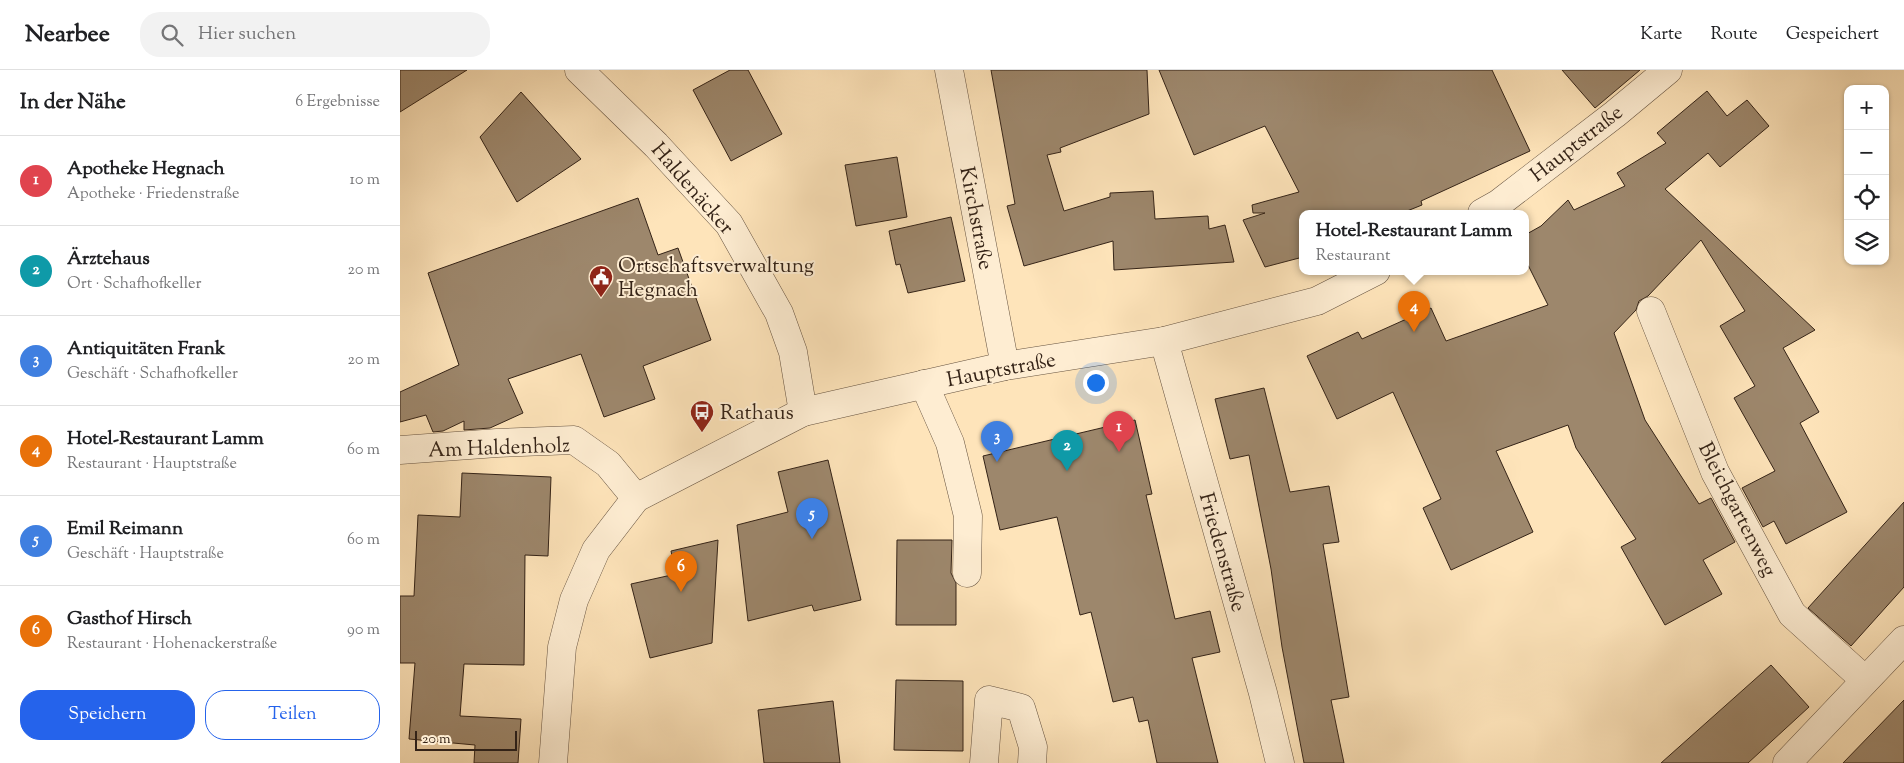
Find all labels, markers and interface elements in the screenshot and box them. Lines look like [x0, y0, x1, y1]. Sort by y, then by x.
search box [140, 12, 490, 57]
text: Nearbee [25, 18, 110, 52]
icon: search [158, 21, 186, 49]
text: Hier suchen [198, 21, 296, 48]
text: Karte [1640, 22, 1683, 48]
text: Route [1711, 22, 1758, 48]
text: Gespeichert [1786, 22, 1879, 48]
map controls [1844, 85, 1889, 265]
button: + [1844, 85, 1889, 130]
text: In der Nähe [20, 88, 126, 118]
text: 6 Ergebnisse [295, 91, 380, 114]
street label: Hauptstraße [1524, 99, 1630, 190]
button: − [1844, 130, 1889, 175]
street label: Haldenäcker [643, 137, 740, 242]
text: Apotheke Hegnach [67, 156, 225, 183]
street label: Kirchstraße [950, 164, 1000, 273]
text: 1 [33, 169, 39, 192]
text: 10 m [350, 169, 380, 192]
button: locate [1844, 175, 1889, 220]
text: Apotheke · Friedenstraße [67, 183, 240, 206]
popup [1299, 210, 1529, 275]
text: Hotel-Restaurant Lamm [1316, 218, 1512, 245]
button: layers [1844, 220, 1889, 265]
text: Restaurant [1316, 245, 1390, 268]
text: Ärztehaus [67, 246, 150, 273]
place label: Ortschaftsverwaltung Hegnach [618, 252, 814, 306]
text: 2 [32, 259, 40, 282]
text: 20 m [347, 259, 380, 282]
public building icon: Ortschaftsverwaltung Hegnach [588, 264, 614, 298]
text: Ort · Schafhofkeller [67, 273, 201, 296]
pin: 4 [1398, 291, 1430, 332]
text: Antiquitäten Frank [67, 336, 225, 363]
street label: Hauptstraße [944, 346, 1059, 396]
text: 3 [33, 349, 39, 372]
text: 20 m [347, 349, 380, 372]
text: Geschäft · Schafhofkeller [67, 363, 238, 386]
your location [1083, 370, 1109, 396]
bus stop icon: Rathaus [689, 399, 715, 433]
place label: Rathaus [720, 399, 794, 429]
pin: 1 [1103, 411, 1135, 452]
pin: 3 [981, 421, 1013, 462]
text: Hotel-Restaurant Lamm [67, 426, 264, 453]
pin: 2 [1051, 430, 1083, 471]
street label: Am Haldenholz [428, 432, 571, 466]
street label: Bleichgartenweg [1689, 437, 1783, 582]
text: 4 [32, 439, 40, 462]
text: 60 m [347, 439, 380, 462]
text: Restaurant · Hauptstraße [67, 453, 237, 476]
street label: Friedenstraße [1190, 490, 1252, 616]
pin: 5 [796, 498, 828, 539]
text: Emil Reimann [67, 516, 183, 543]
text: 5 [33, 529, 39, 552]
text: 60 m [347, 529, 380, 552]
text: Geschäft · Hauptstraße [67, 543, 224, 566]
pin: 6 [665, 551, 697, 592]
text: Gasthof Hirsch [67, 606, 192, 633]
text: 6 [32, 619, 40, 642]
text: 90 m [347, 619, 380, 642]
text: Restaurant · Hohenackerstraße [67, 633, 277, 656]
button: Speichern [20, 690, 195, 740]
button: Teilen [205, 690, 380, 740]
scale bar [415, 728, 518, 751]
text: 20 m [422, 730, 451, 750]

